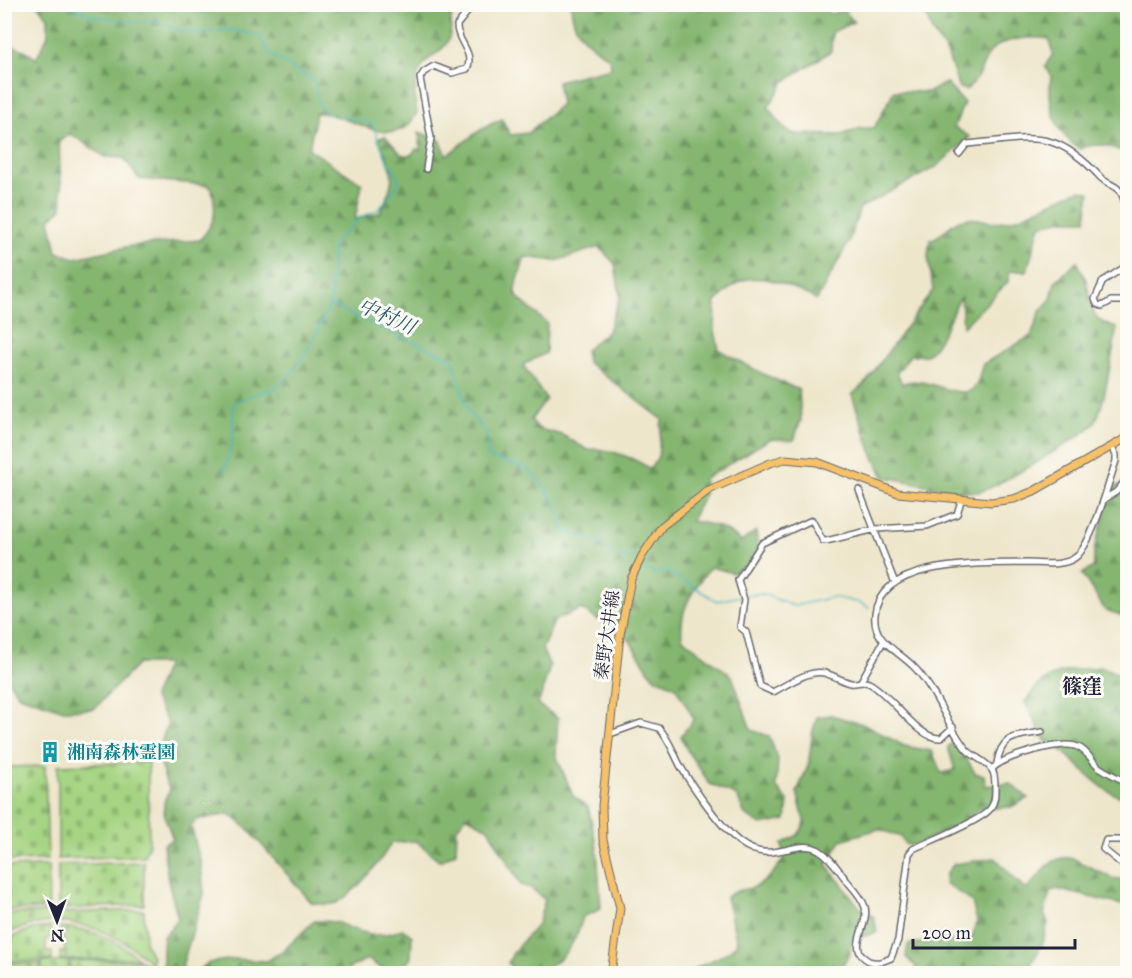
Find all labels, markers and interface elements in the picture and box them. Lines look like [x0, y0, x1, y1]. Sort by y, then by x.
water label: 中村川 [355, 293, 421, 340]
street label: 秦野大井線 [590, 589, 624, 681]
district label: 篠窪 [1062, 674, 1102, 698]
building icon: 湘南森林霊園 [38, 740, 62, 764]
place label: 湘南森林霊園 [67, 741, 175, 763]
north arrow [27, 891, 87, 951]
scale bar [913, 912, 1075, 950]
text: 200 m [922, 922, 971, 944]
text: N [50, 926, 64, 945]

